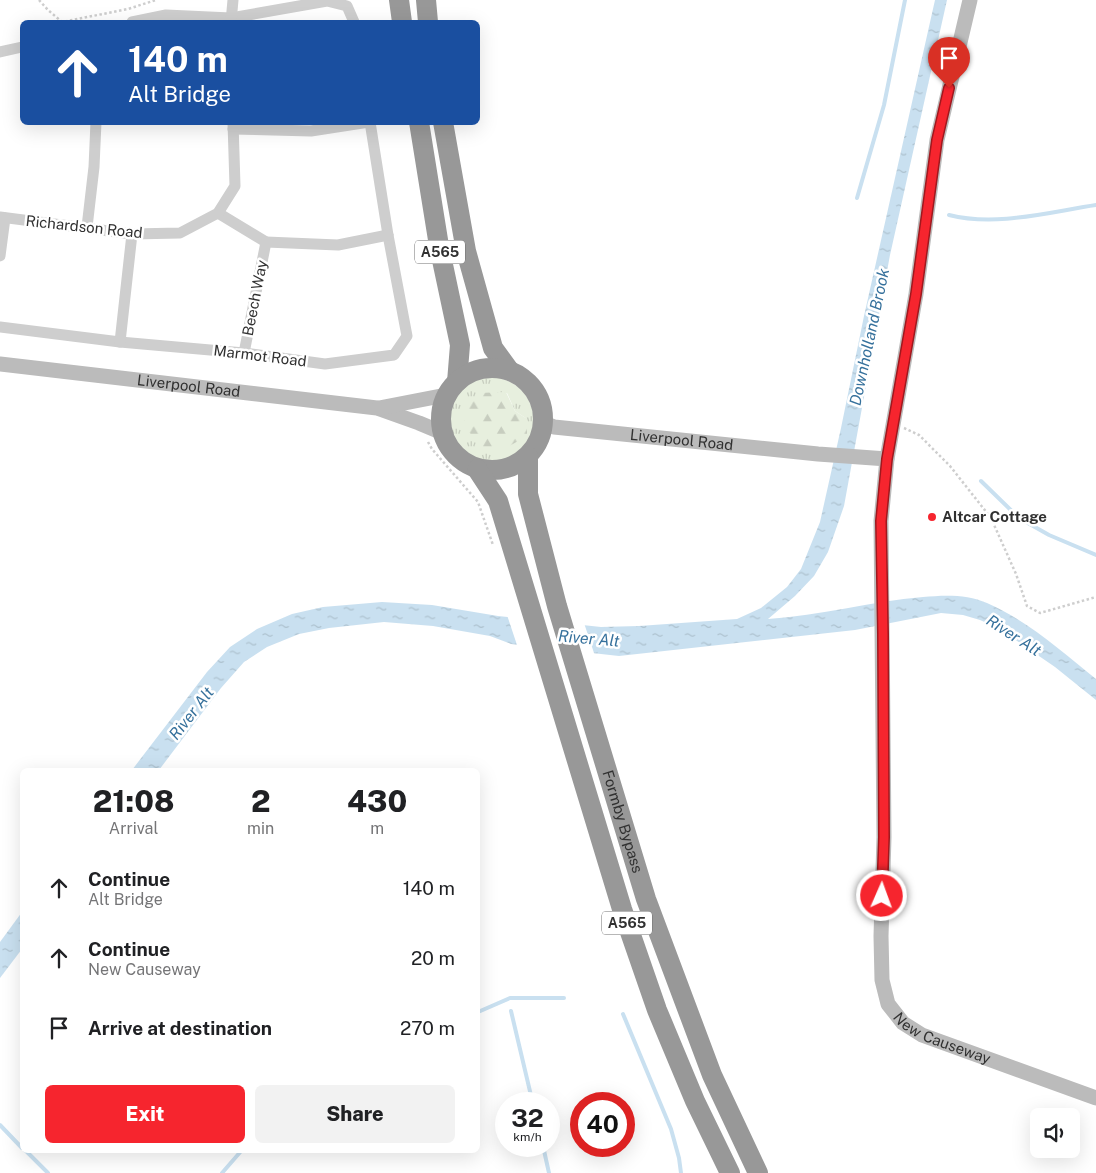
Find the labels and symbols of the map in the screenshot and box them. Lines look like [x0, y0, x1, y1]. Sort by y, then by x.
pin [928, 37, 970, 88]
street label: Richardson Road [25, 212, 143, 241]
road number: A565 [415, 240, 465, 264]
street label: Beech Way [239, 259, 270, 337]
water label: Downholland Brook [846, 266, 893, 407]
street label: Marmot Road [213, 341, 308, 370]
street label: Liverpool Road [136, 371, 241, 400]
street label: Liverpool Road [629, 426, 734, 453]
place label: Altcar Cottage [942, 508, 1047, 525]
marker: Altcar Cottage [926, 511, 938, 523]
water label: River Alt [983, 611, 1045, 660]
water label: River Alt [557, 626, 620, 651]
water label: River Alt [165, 683, 218, 743]
street label: Formby Bypass [599, 768, 647, 875]
position arrow [855, 869, 907, 921]
road number: A565 [602, 911, 652, 934]
street label: New Causeway [890, 1009, 993, 1067]
speed limit sign: 40 [570, 1092, 635, 1157]

